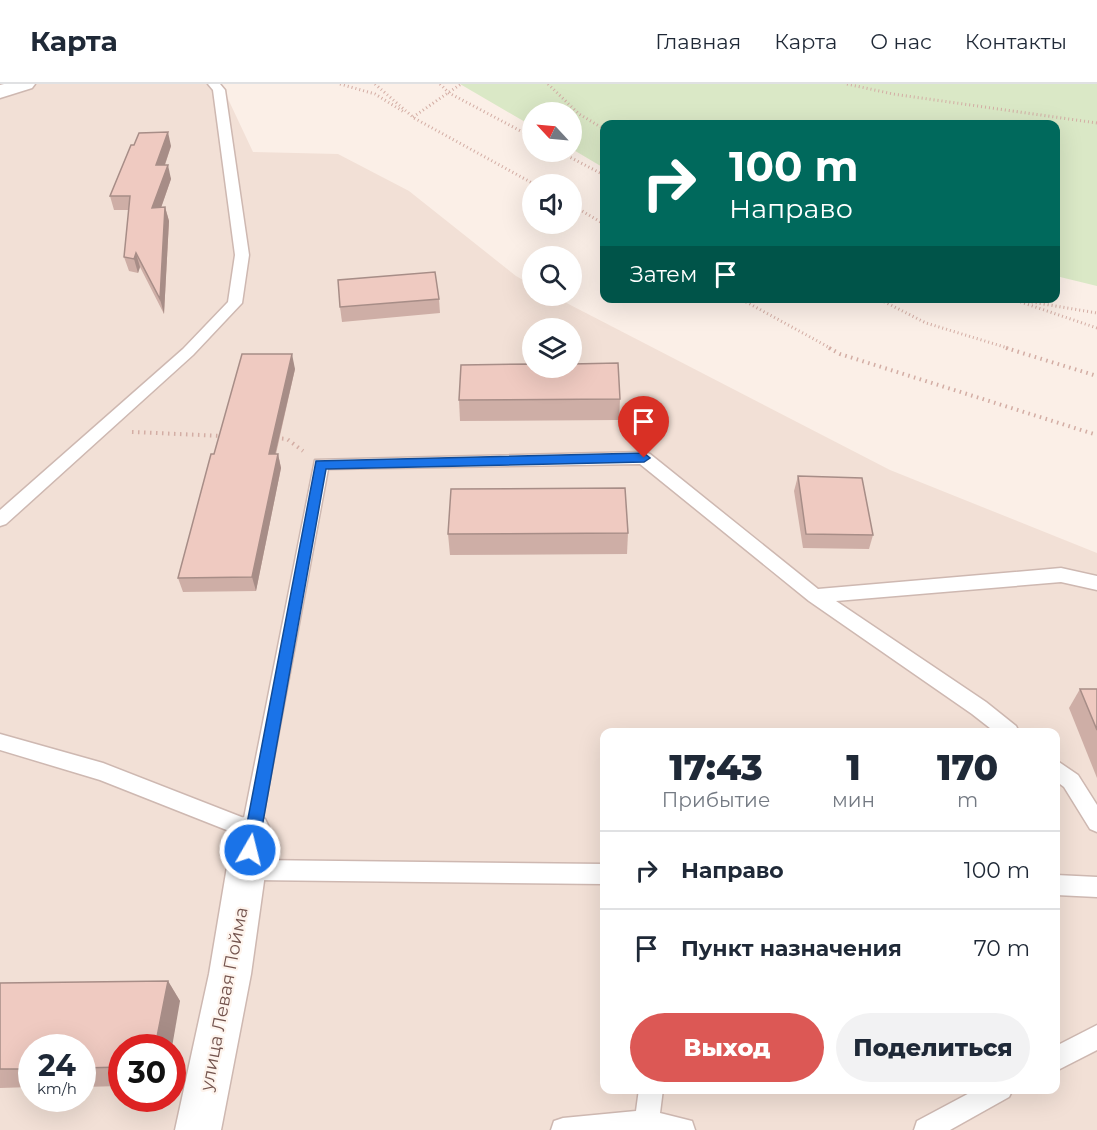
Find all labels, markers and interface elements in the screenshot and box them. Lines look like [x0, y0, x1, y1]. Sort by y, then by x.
text: Карта [30, 24, 118, 58]
text: Главная [655, 29, 741, 54]
text: Карта [774, 29, 837, 54]
text: О нас [870, 29, 932, 54]
text: Контакты [965, 29, 1067, 54]
north arrow [522, 102, 582, 162]
map controls [522, 102, 582, 378]
text: 100 m [729, 140, 858, 192]
icon: right [630, 144, 708, 222]
button: sound [522, 174, 582, 234]
text: Направо [729, 192, 853, 225]
button: search [522, 246, 582, 306]
icon: arrive [709, 258, 742, 291]
text: Затем [630, 261, 697, 288]
button: layers [522, 318, 582, 378]
pin [618, 396, 669, 458]
icon: arrive [627, 405, 660, 438]
text: 17:43 [669, 745, 763, 789]
text: 1 [846, 745, 861, 789]
text: 170 [937, 745, 998, 789]
text: Прибытие [662, 788, 770, 812]
text: мин [832, 788, 875, 812]
text: m [957, 788, 978, 812]
position arrow [218, 818, 282, 882]
icon: right [630, 854, 663, 887]
text: Направо [681, 857, 784, 884]
text: 100 m [964, 857, 1030, 884]
street label: улица Левая Пойма [195, 905, 253, 1094]
icon: arrive [630, 932, 663, 965]
text: Пункт назначения [681, 935, 902, 962]
text: 70 m [974, 935, 1030, 962]
button: Выход [630, 1013, 824, 1082]
button: Поделиться [836, 1013, 1030, 1082]
speed limit sign: 30 [108, 1034, 186, 1112]
text: 24 [38, 1047, 76, 1084]
text: km/h [37, 1079, 77, 1098]

